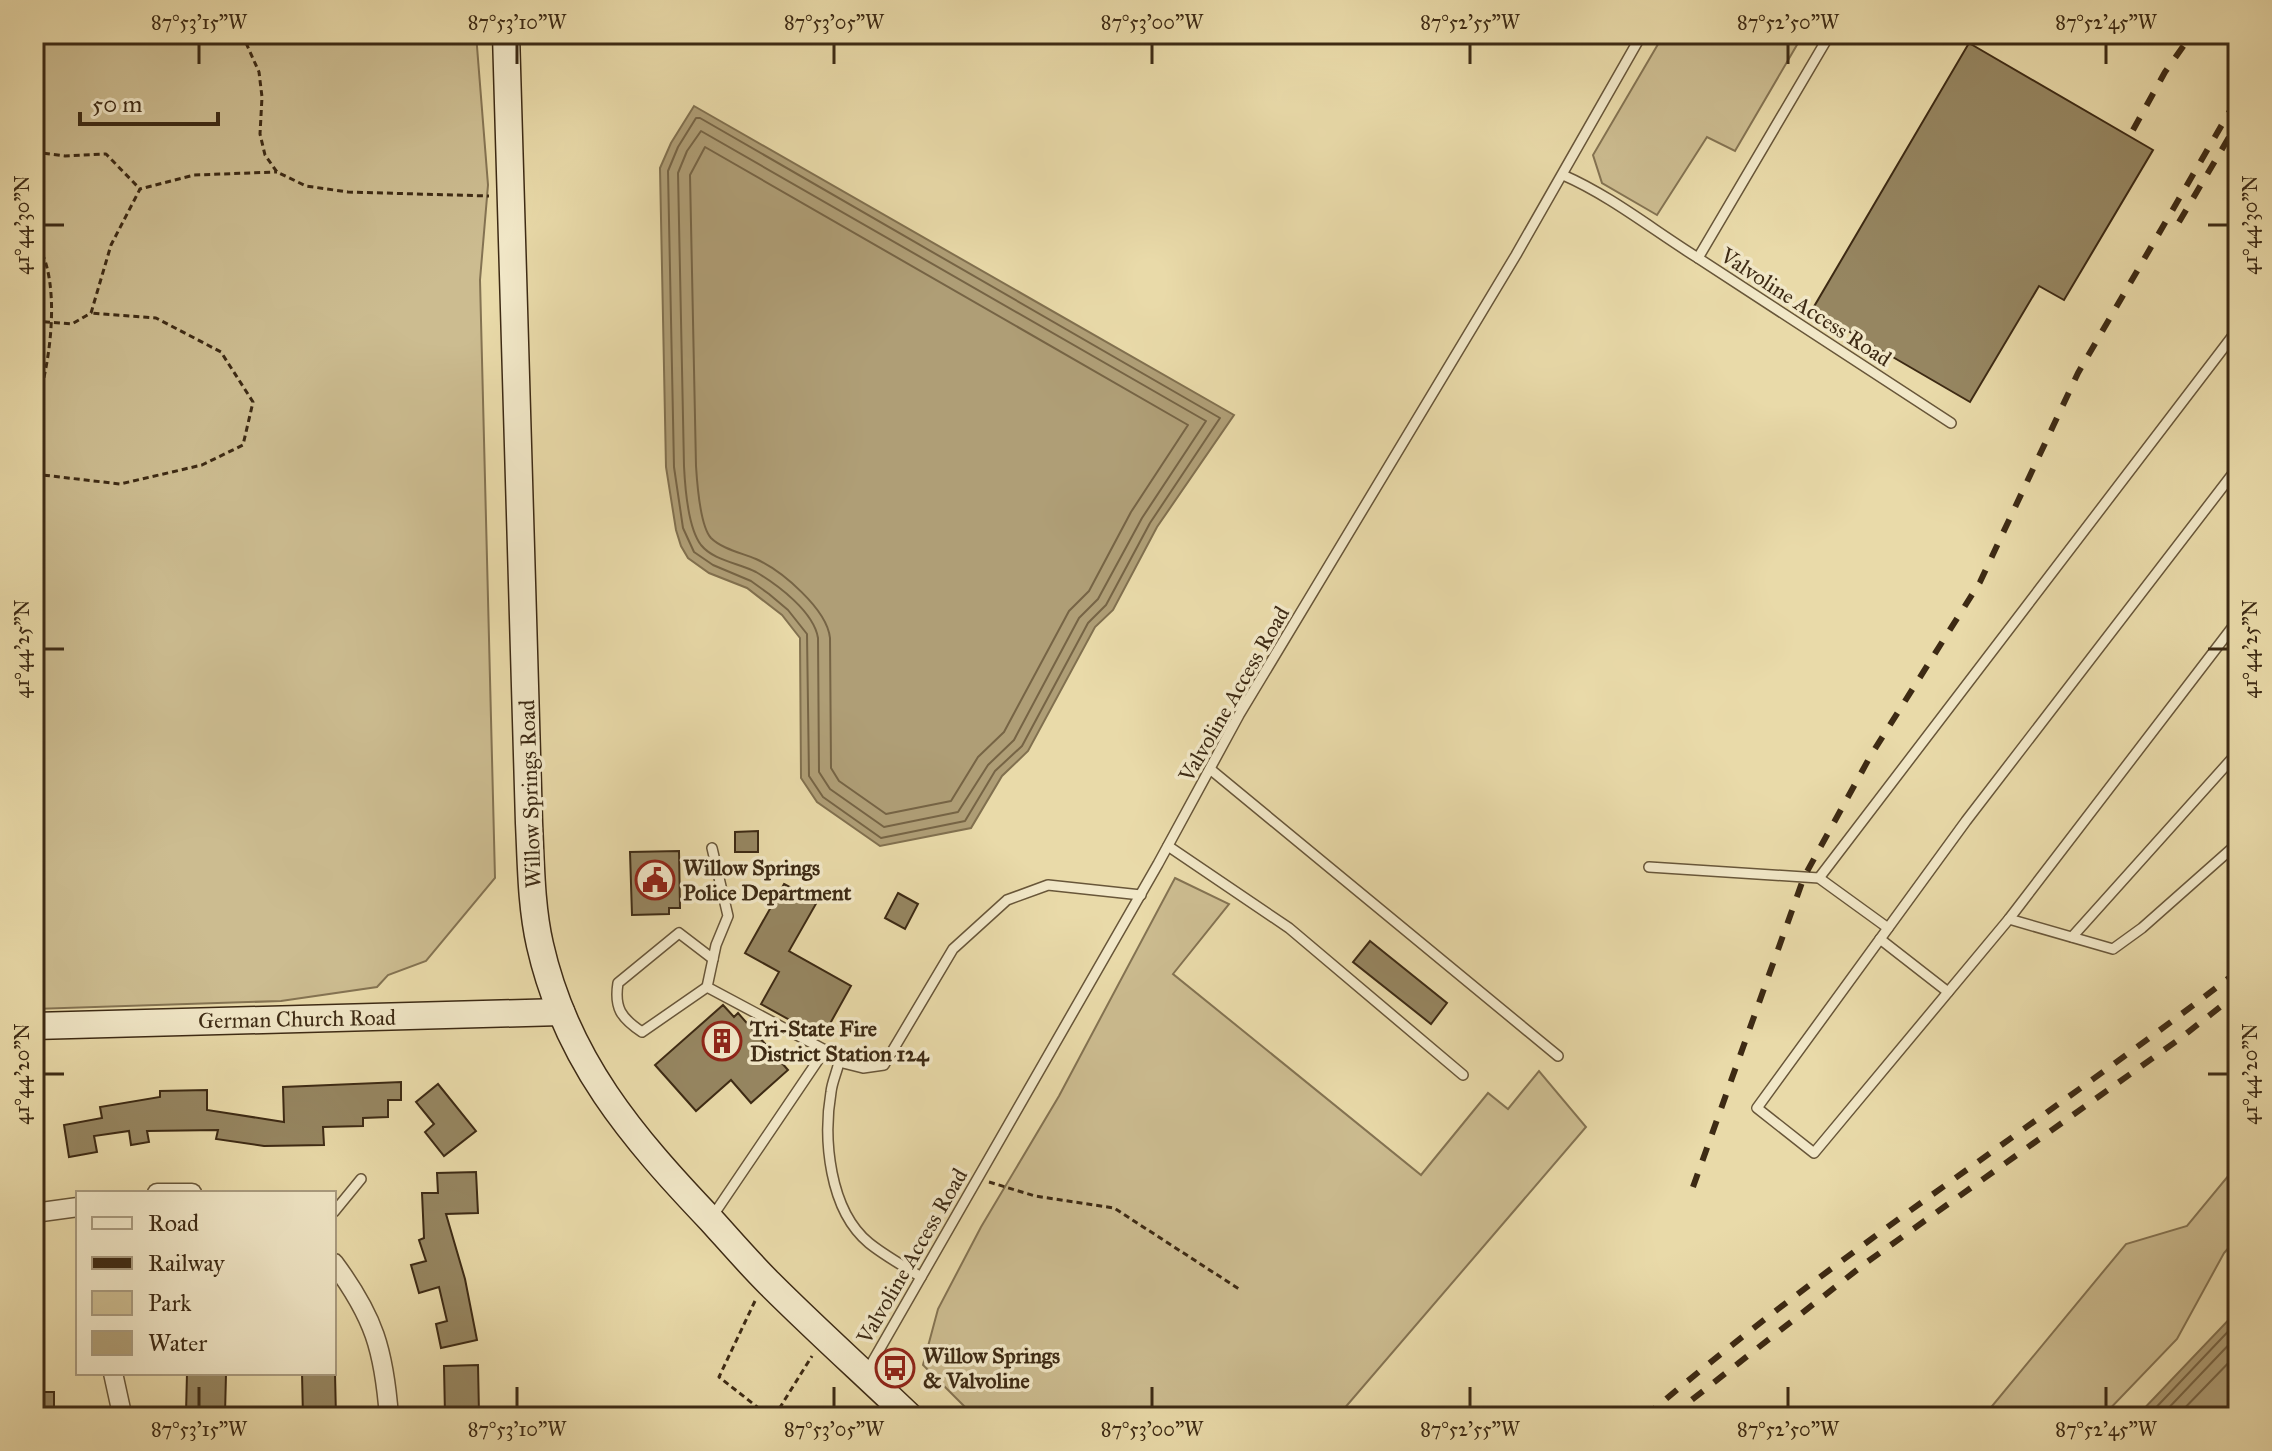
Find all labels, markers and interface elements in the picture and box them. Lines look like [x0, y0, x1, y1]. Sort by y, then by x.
text: 87°53'15"W [151, 10, 248, 34]
text: 87°53'10"W [468, 10, 567, 34]
text: 87°53'05"W [784, 10, 885, 34]
text: 87°53'00"W [1101, 10, 1204, 34]
text: 87°52'55"W [1420, 10, 1521, 34]
text: 87°52'50"W [1737, 10, 1840, 34]
text: 87°52'45"W [2055, 10, 2158, 34]
scale bar [80, 76, 218, 126]
text: 50 m [92, 89, 142, 119]
text: 41°44'30"N [10, 175, 34, 275]
text: 41°44'30"N [2238, 175, 2262, 275]
street label: Valvoline Access Road [1715, 241, 1896, 372]
text: 41°44'25"N [10, 600, 34, 698]
text: 41°44'25"N [2238, 600, 2262, 698]
street label: Valvoline Access Road [1172, 601, 1295, 787]
street label: Willow Springs Road [513, 699, 547, 889]
place label: Willow Springs Police Department [683, 854, 852, 906]
public building icon: Willow Springs Police Department [634, 859, 676, 901]
street label: German Church Road [198, 1004, 396, 1034]
place label: Tri-State Fire District Station 124 [749, 1015, 930, 1067]
building icon: Tri-State Fire District Station 124 [701, 1020, 743, 1062]
text: 41°44'20"N [10, 1023, 34, 1125]
text: 41°44'20"N [2238, 1023, 2262, 1125]
street label: Valvoline Access Road [850, 1163, 973, 1349]
legend [76, 1191, 336, 1375]
text: Road [148, 1208, 199, 1238]
text: Railway [148, 1248, 225, 1278]
text: Park [148, 1288, 192, 1318]
text: Water [148, 1328, 207, 1358]
place label: Willow Springs & Valvoline [923, 1342, 1060, 1394]
bus stop icon: Willow Springs & Valvoline [874, 1347, 916, 1389]
text: 87°53'15"W [151, 1417, 248, 1441]
text: 87°53'10"W [468, 1417, 567, 1441]
text: 87°53'05"W [784, 1417, 885, 1441]
text: 87°53'00"W [1101, 1417, 1204, 1441]
text: 87°52'55"W [1420, 1417, 1521, 1441]
text: 87°52'50"W [1737, 1417, 1840, 1441]
text: 87°52'45"W [2055, 1417, 2158, 1441]

